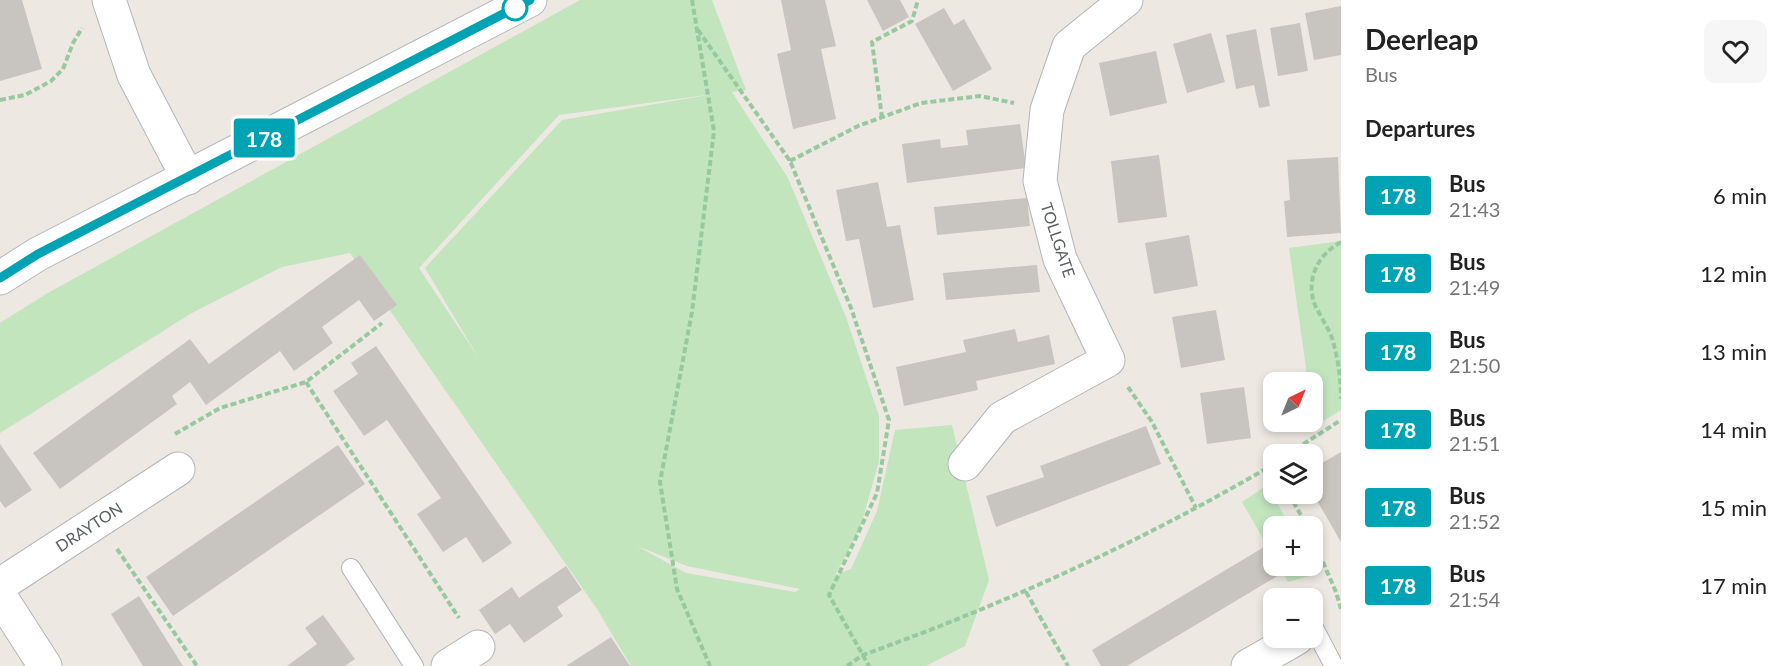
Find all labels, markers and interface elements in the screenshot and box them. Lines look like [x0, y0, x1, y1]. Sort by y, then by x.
unlabelled marker [502, 0, 528, 21]
button: heart [1704, 20, 1767, 83]
text: Deerleap [1365, 22, 1478, 56]
text: Bus [1365, 62, 1398, 86]
text: Departures [1365, 115, 1475, 142]
line badge: 178 [230, 118, 298, 158]
text: 178 [246, 126, 282, 151]
text: Bus [1449, 170, 1485, 197]
text: 6 min [1713, 182, 1767, 209]
text: 178 [1380, 183, 1416, 208]
text: 21:43 [1449, 197, 1500, 221]
street label: TOLLGATE [1037, 200, 1080, 280]
text: Bus [1449, 248, 1485, 275]
text: 12 min [1700, 260, 1767, 287]
text: 178 [1380, 261, 1416, 286]
text: 21:49 [1449, 275, 1500, 299]
text: Bus [1449, 326, 1485, 353]
text: 13 min [1700, 338, 1767, 365]
text: 178 [1380, 339, 1416, 364]
text: 21:50 [1449, 353, 1500, 377]
north arrow [1263, 372, 1323, 432]
map controls [1263, 372, 1323, 648]
text: Bus [1449, 404, 1485, 431]
text: 14 min [1700, 416, 1767, 443]
text: 178 [1380, 417, 1416, 442]
text: 21:51 [1449, 431, 1500, 455]
button: layers [1263, 444, 1323, 504]
text: Bus [1449, 482, 1485, 509]
text: 15 min [1700, 494, 1767, 521]
text: 178 [1380, 495, 1416, 520]
street label: DRAYTON [52, 498, 126, 555]
text: 21:52 [1449, 509, 1500, 533]
button: + [1263, 516, 1323, 576]
text: Bus [1449, 560, 1485, 587]
text: 17 min [1700, 572, 1767, 599]
text: 178 [1380, 573, 1416, 598]
text: 21:54 [1449, 587, 1500, 611]
button: − [1263, 588, 1323, 648]

